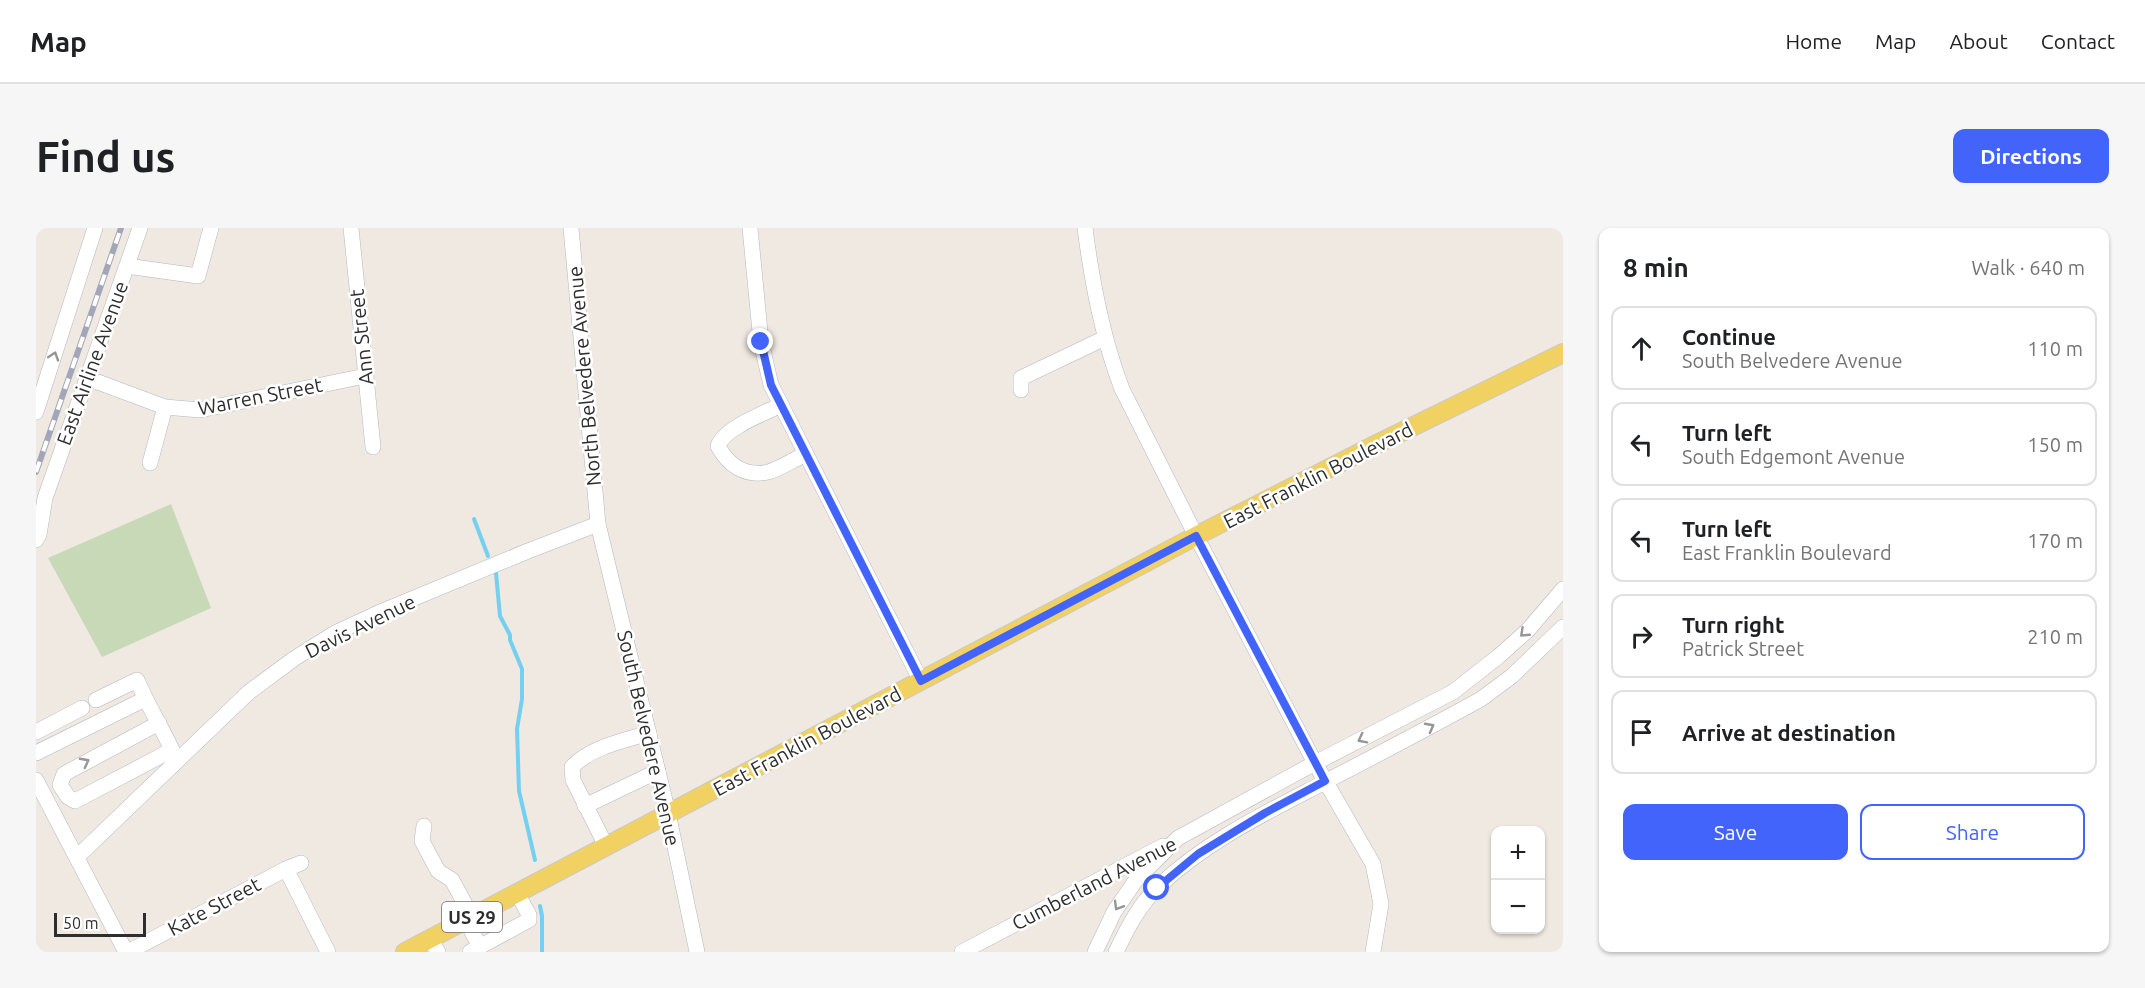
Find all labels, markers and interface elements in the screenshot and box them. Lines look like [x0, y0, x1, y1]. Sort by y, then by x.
text: Map [30, 26, 87, 57]
text: Home [1785, 29, 1842, 53]
text: Map [1875, 29, 1916, 53]
text: About [1949, 29, 2008, 53]
text: Contact [2041, 29, 2115, 53]
button: Directions [1953, 129, 2109, 183]
text: Find us [36, 133, 175, 180]
text: 8 min [1623, 253, 1689, 282]
text: Walk · 640 m [1972, 256, 2085, 279]
street label: North Belvedere Avenue [563, 265, 605, 487]
street label: East Airline Avenue [52, 278, 132, 448]
street label: Ann Street [345, 288, 377, 386]
text: Continue [1682, 324, 1776, 349]
route end [747, 328, 773, 354]
icon: ahead [1625, 332, 1658, 365]
text: 110 m [2027, 337, 2083, 360]
text: South Belvedere Avenue [1682, 349, 1902, 372]
one-way arrow [46, 351, 59, 362]
street label: Warren Street [196, 373, 324, 419]
street label: East Franklin Boulevard [1219, 417, 1417, 533]
text: Turn left [1682, 420, 1772, 445]
icon: left [1625, 428, 1658, 461]
text: 150 m [2027, 433, 2083, 456]
text: South Edgemont Avenue [1682, 445, 1905, 468]
text: Turn left [1682, 516, 1772, 541]
icon: left [1625, 524, 1658, 557]
text: 170 m [2027, 529, 2083, 552]
text: East Franklin Boulevard [1682, 541, 1892, 564]
street label: Davis Avenue [301, 589, 419, 663]
text: Turn right [1682, 612, 1784, 637]
icon: right [1625, 620, 1658, 653]
text: 210 m [2027, 625, 2083, 648]
one-way arrow [1521, 626, 1531, 637]
street label: South Belvedere Avenue [613, 628, 685, 848]
text: Patrick Street [1682, 637, 1804, 660]
street label: East Franklin Boulevard [709, 682, 905, 800]
icon: arrive [1625, 716, 1658, 749]
text: Arrive at destination [1682, 720, 1896, 745]
one-way arrow [1424, 723, 1434, 734]
one-way arrow [1358, 732, 1368, 743]
one-way arrow [79, 758, 90, 769]
button: Save [1623, 804, 1848, 860]
button: Share [1860, 804, 2085, 860]
map controls [1491, 826, 1545, 934]
button: + [1491, 826, 1545, 880]
street label: Cumberland Avenue [1008, 832, 1180, 934]
street label: Kate Street [164, 872, 264, 940]
route start [1143, 874, 1169, 900]
button: − [1491, 880, 1545, 934]
one-way arrow [1114, 900, 1126, 910]
road number: US 29 [442, 902, 502, 932]
scale bar [54, 910, 146, 938]
text: 50 m [63, 914, 99, 932]

